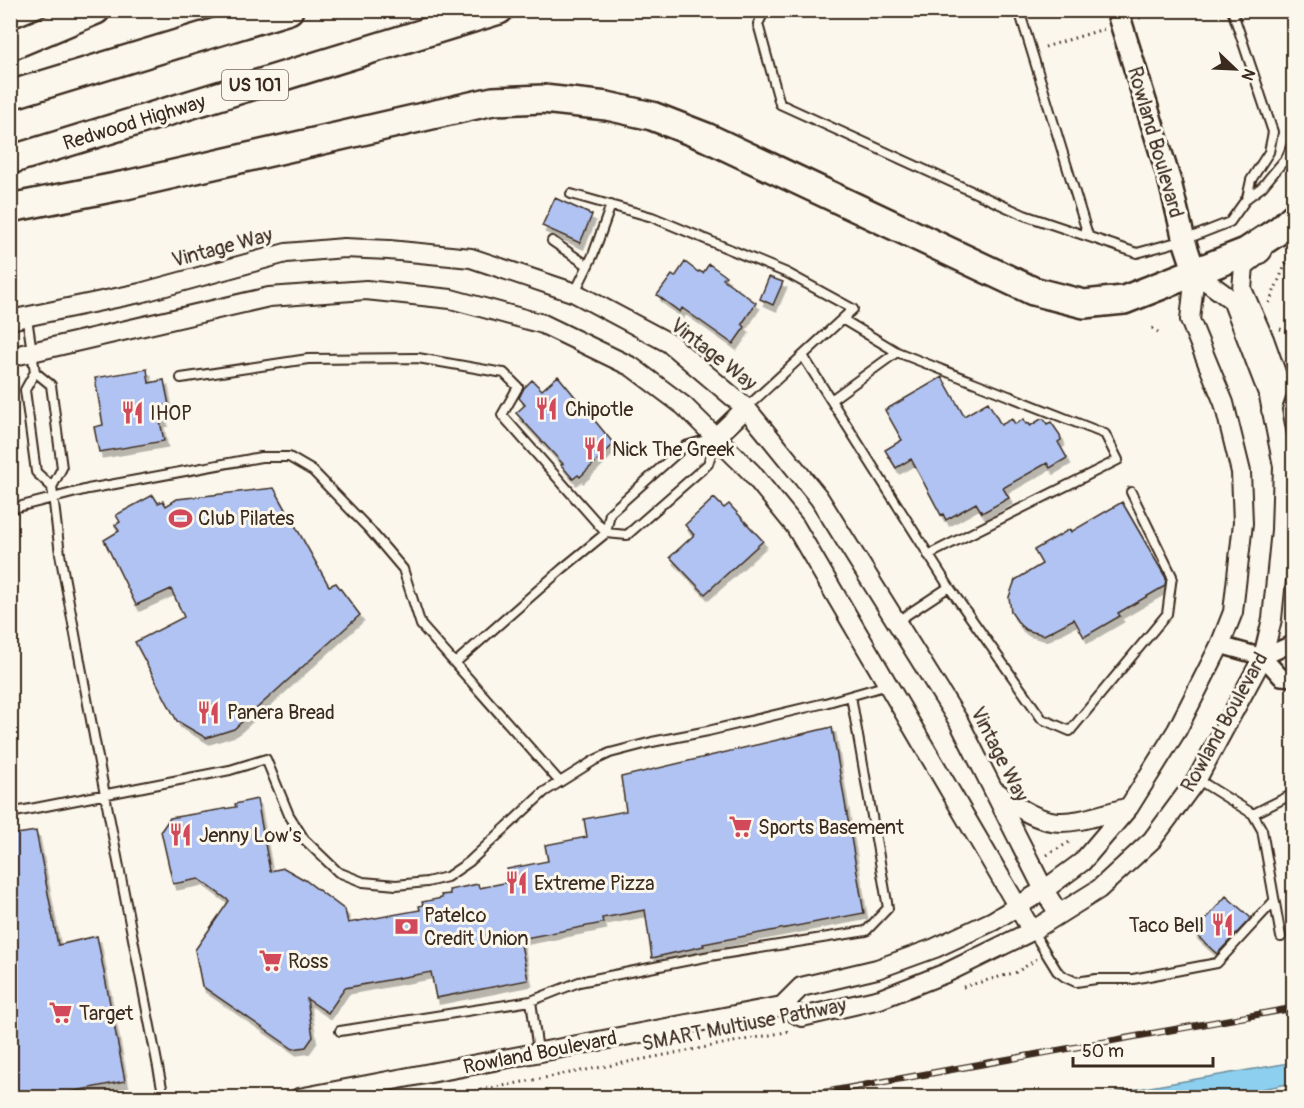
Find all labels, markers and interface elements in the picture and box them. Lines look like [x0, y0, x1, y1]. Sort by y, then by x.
north arrow [1205, 39, 1265, 99]
street label: Rowland Boulevard [1122, 64, 1189, 221]
text: N [1236, 66, 1259, 84]
road number: US 101 [222, 70, 288, 100]
street label: Redwood Highway [60, 89, 209, 156]
street label: Vintage Way [169, 222, 276, 273]
street label: Vintage Way [665, 313, 762, 396]
restaurant icon: Chipotle [534, 396, 560, 422]
place label: Chipotle [565, 397, 633, 422]
restaurant icon: IHOP [119, 400, 145, 426]
place label: IHOP [150, 401, 192, 426]
restaurant icon: Nick The Greek [581, 436, 607, 462]
place label: Nick The Greek [612, 437, 735, 462]
sports icon: Club Pilates [167, 505, 193, 531]
place label: Club Pilates [198, 506, 294, 531]
street label: Rowland Boulevard [1176, 648, 1273, 797]
restaurant icon: Panera Bread [196, 699, 222, 725]
place label: Panera Bread [227, 700, 335, 725]
street label: Vintage Way [965, 703, 1034, 806]
supermarket icon: Sports Basement [727, 814, 753, 840]
place label: Sports Basement [758, 815, 905, 840]
restaurant icon: Jenny Low's [168, 822, 194, 848]
place label: Jenny Low's [199, 823, 301, 848]
restaurant icon: Extreme Pizza [503, 870, 529, 896]
place label: Extreme Pizza [534, 871, 655, 896]
place label: Patelco Credit Union [424, 903, 529, 951]
restaurant icon: Taco Bell [1209, 912, 1235, 938]
bank icon: Patelco Credit Union [393, 913, 419, 939]
place label: Taco Bell [1129, 913, 1204, 938]
supermarket icon: Ross [257, 948, 283, 974]
place label: Ross [288, 949, 328, 974]
street label: SMART Multiuse Pathway [640, 992, 849, 1057]
supermarket icon: Target [48, 1000, 74, 1026]
place label: Target [79, 1001, 134, 1026]
street label: Rowland Boulevard [461, 1025, 619, 1080]
scale bar [1073, 1030, 1212, 1068]
text: 50 m [1082, 1040, 1124, 1063]

